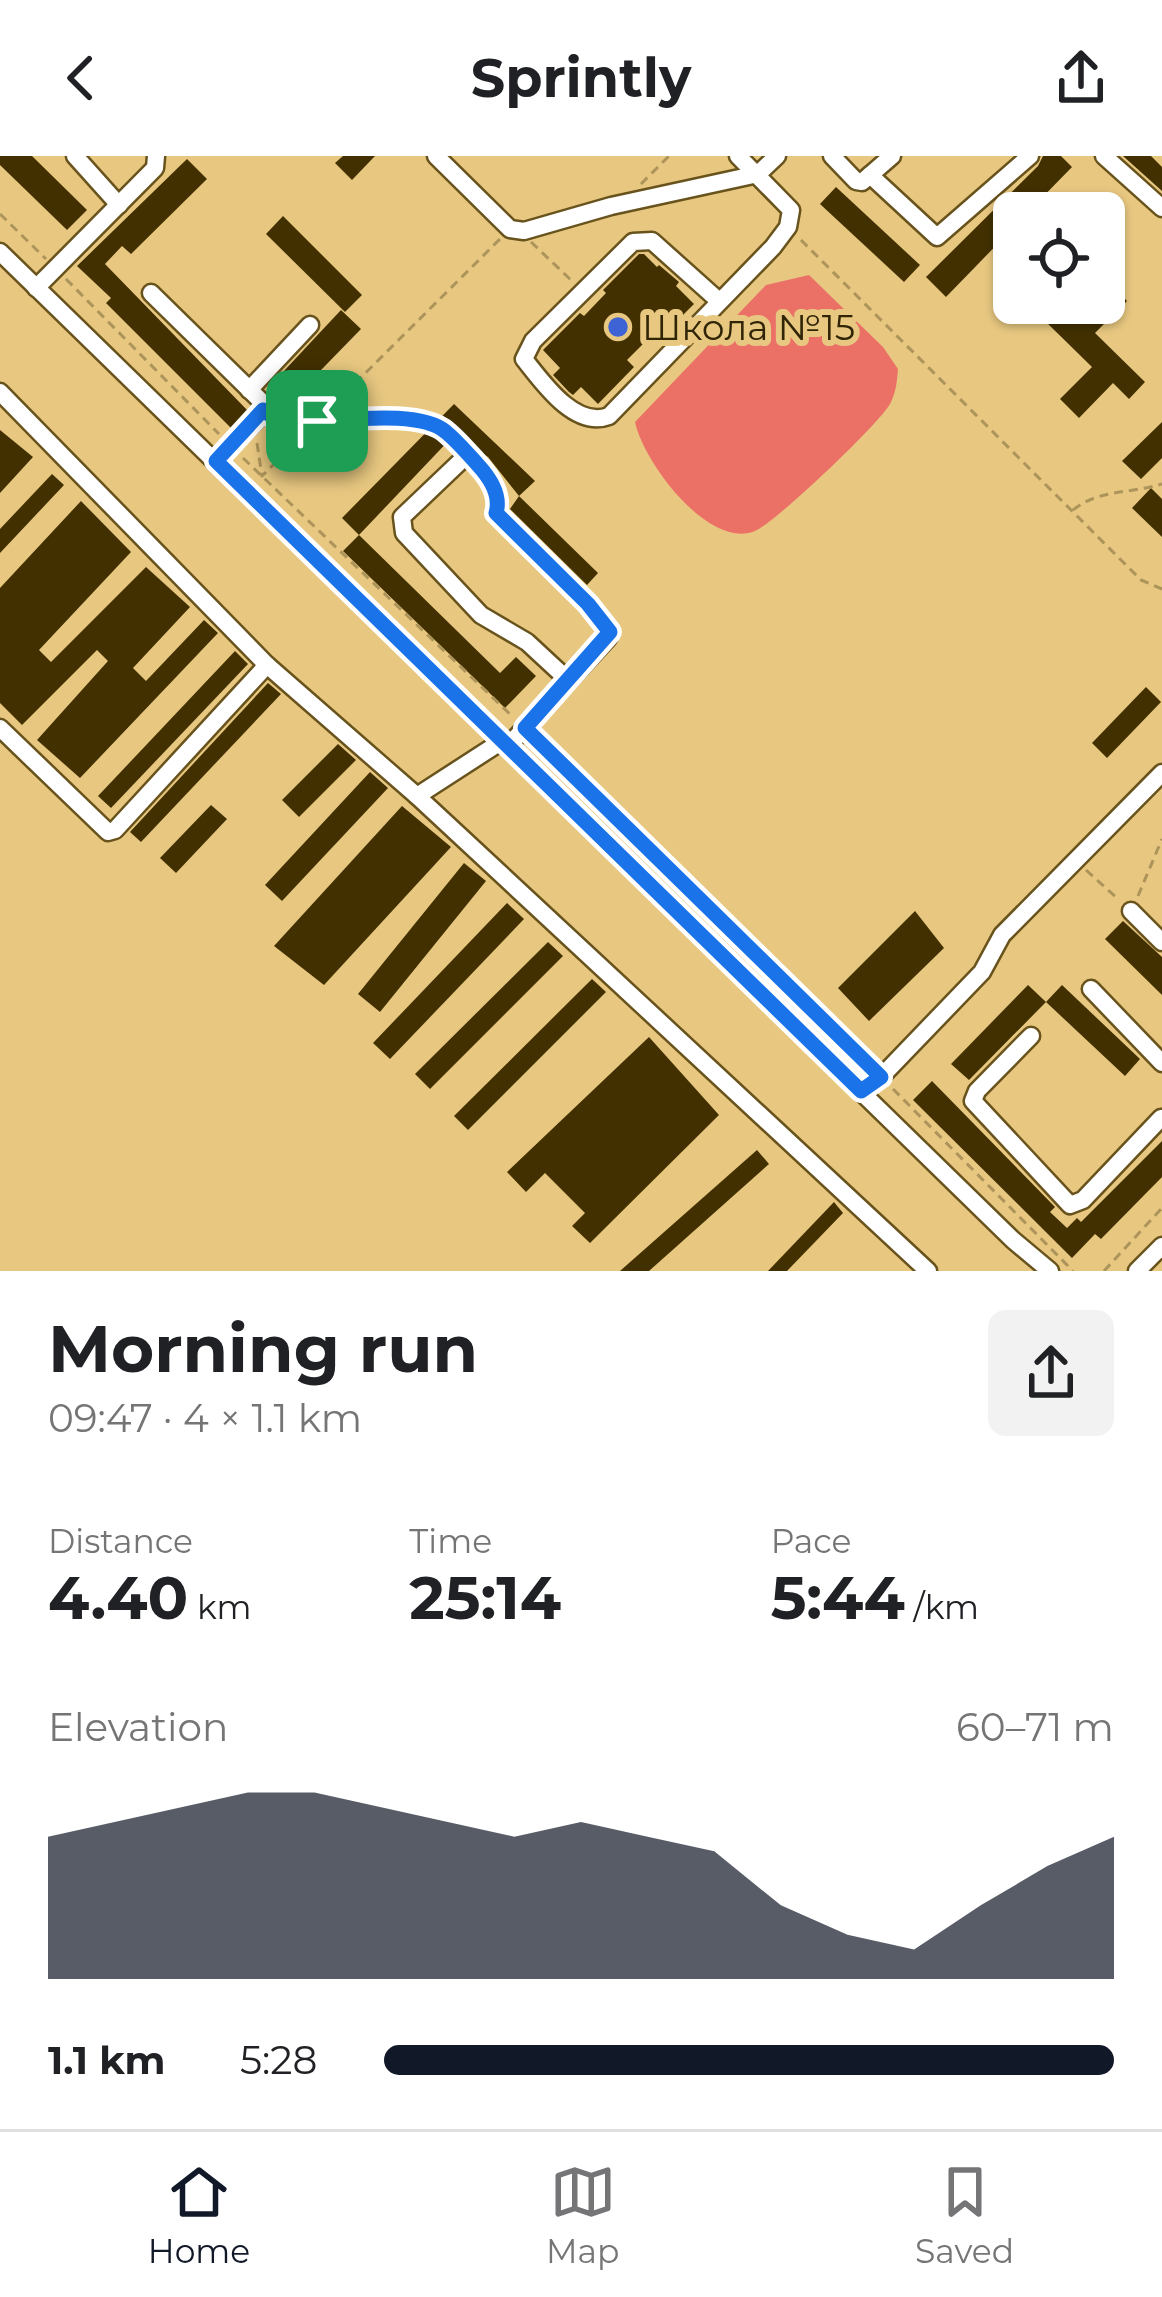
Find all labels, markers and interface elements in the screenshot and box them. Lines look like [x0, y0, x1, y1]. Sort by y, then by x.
icon: back [48, 45, 114, 111]
text: Sprintly [471, 45, 691, 111]
icon: share [1048, 45, 1114, 111]
map controls [993, 192, 1125, 324]
button: locate [993, 192, 1125, 324]
place label: Школа №15 [642, 305, 855, 349]
marker: Школа №15 [605, 314, 631, 340]
pin [266, 370, 368, 472]
icon: arrive [284, 388, 350, 454]
text: Morning run [48, 1308, 478, 1389]
button: share [988, 1310, 1114, 1436]
text: 09:47 · 4 × 1.1 km [48, 1394, 362, 1442]
text: Distance [48, 1521, 193, 1561]
text: Time [409, 1521, 492, 1561]
text: Pace [771, 1521, 852, 1561]
text: 4.40 [48, 1561, 188, 1634]
text: 25:14 [409, 1561, 561, 1634]
text: 5:44 [771, 1561, 905, 1634]
text: km [188, 1587, 251, 1627]
text: /km [905, 1587, 979, 1627]
text: Elevation [48, 1703, 228, 1751]
text: 60–71 m [956, 1703, 1114, 1751]
text: 1.1 km [48, 2036, 166, 2084]
text: 5:28 [240, 2036, 317, 2084]
tab: Home [148, 2159, 250, 2271]
tab: Map [546, 2159, 619, 2271]
tab: Saved [915, 2159, 1014, 2271]

